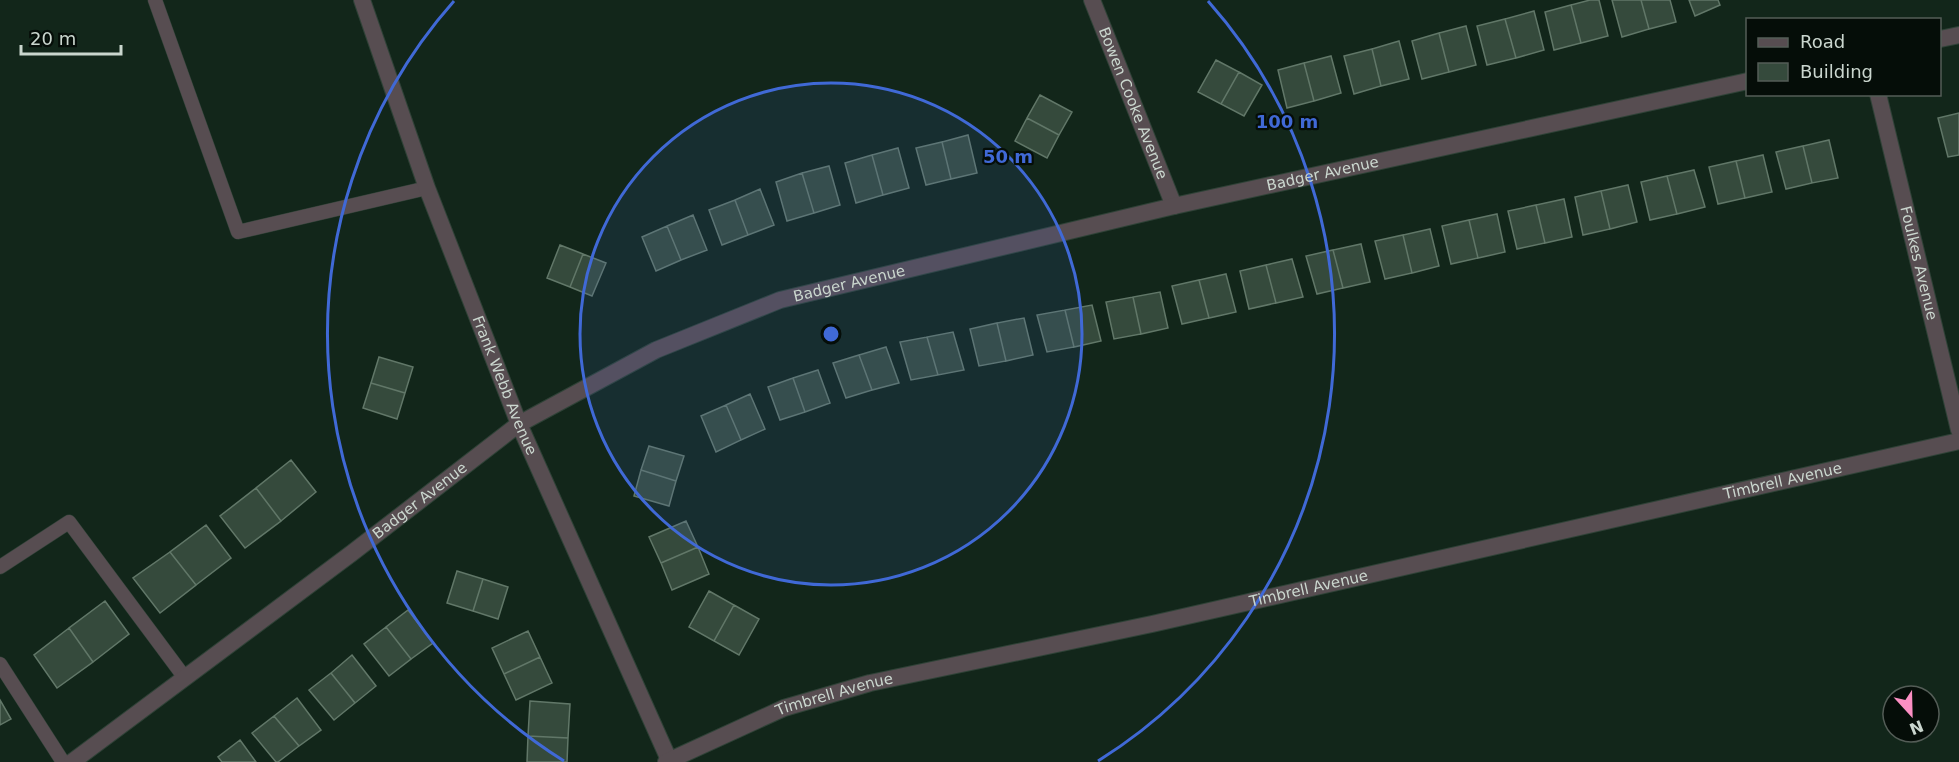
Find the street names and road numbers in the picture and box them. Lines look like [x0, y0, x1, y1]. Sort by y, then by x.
street label: Bowen Cooke Avenue [1095, 24, 1171, 182]
street label: Badger Avenue [1265, 153, 1380, 195]
street label: Foulkes Avenue [1896, 204, 1941, 322]
street label: Badger Avenue [791, 261, 907, 306]
street label: Frank Webb Avenue [469, 313, 541, 458]
street label: Badger Avenue [369, 459, 471, 543]
street label: Timbrell Avenue [1721, 459, 1844, 503]
street label: Timbrell Avenue [1247, 566, 1370, 611]
street label: Timbrell Avenue [772, 669, 895, 720]

